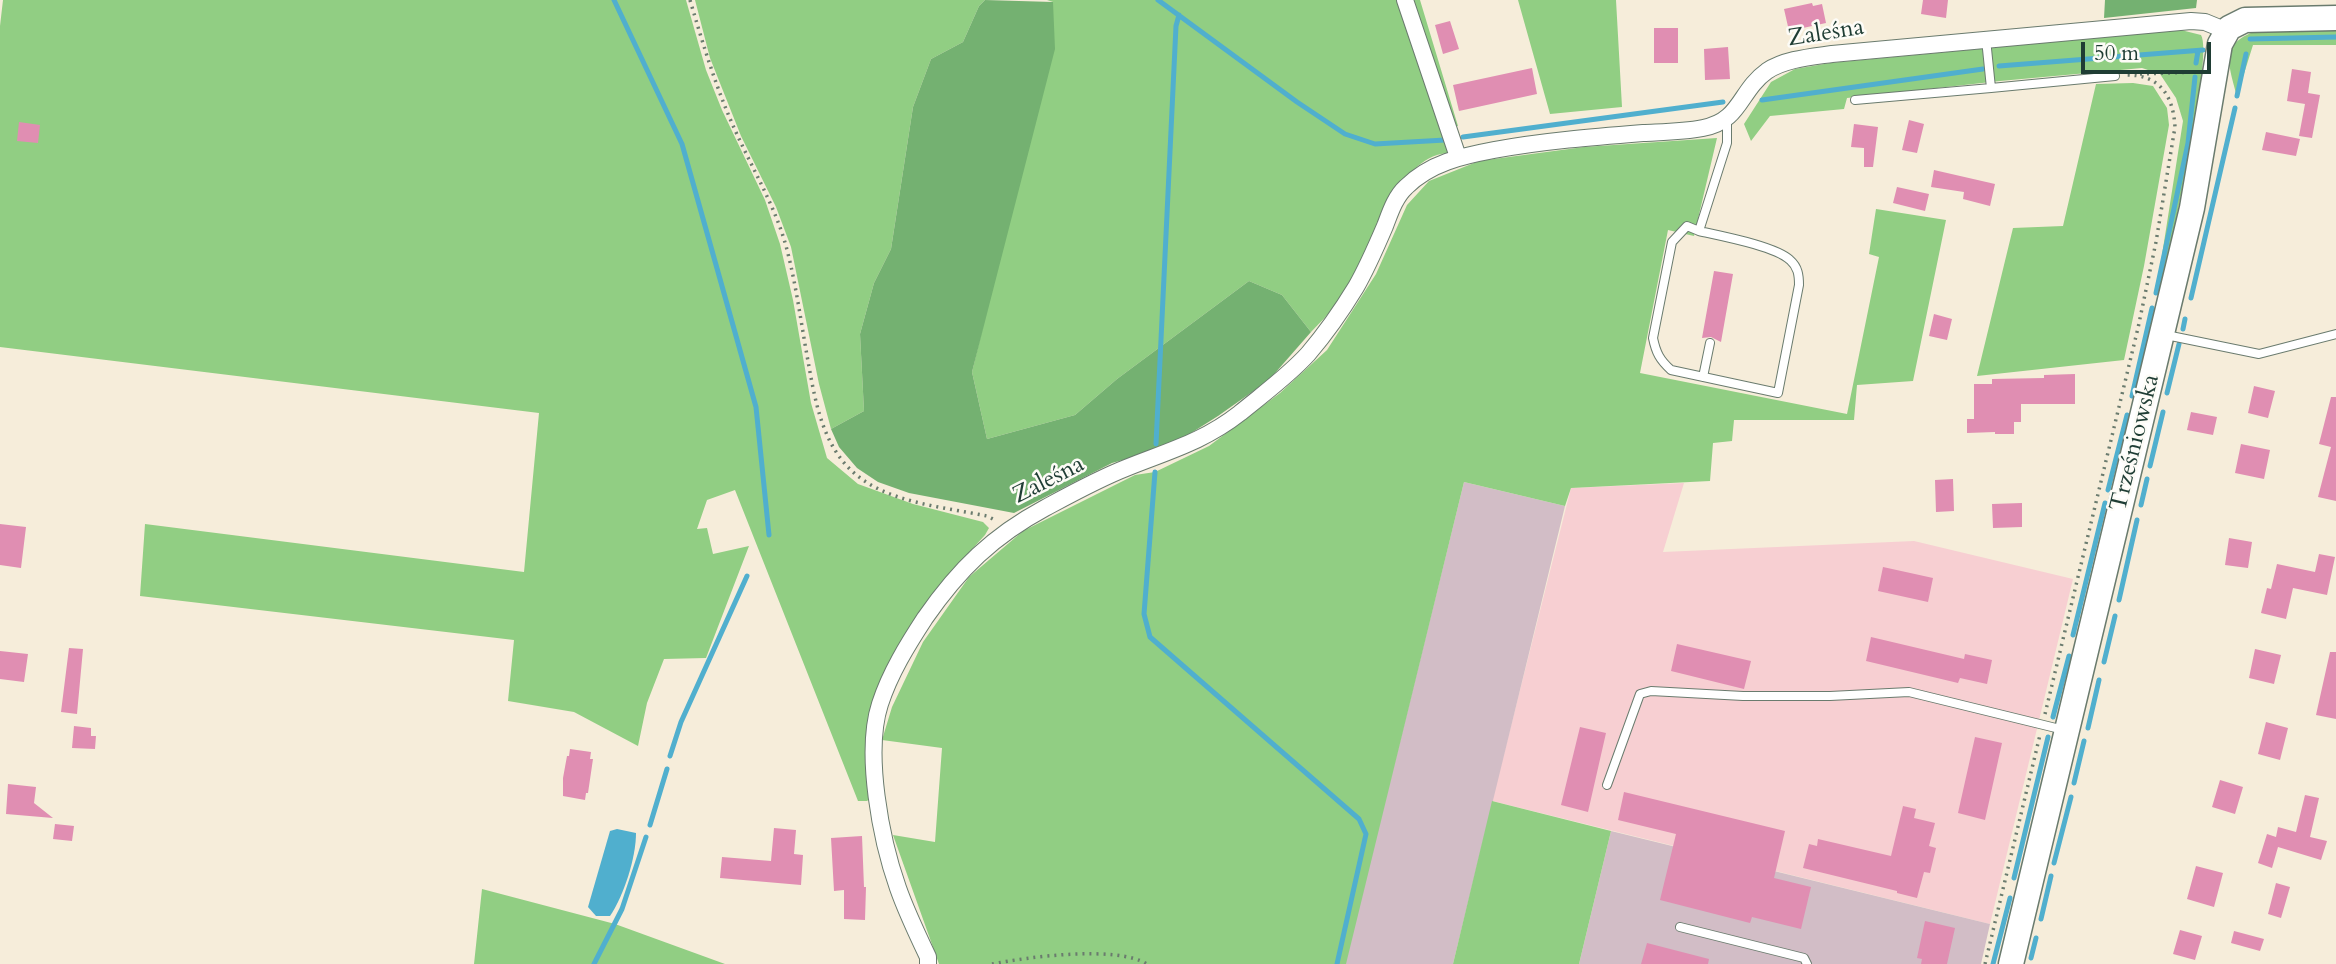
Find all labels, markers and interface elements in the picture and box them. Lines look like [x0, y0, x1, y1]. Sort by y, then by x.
street label: Zaleśna [1786, 14, 1866, 54]
scale bar [2084, 28, 2214, 72]
text: 50 m [2094, 39, 2139, 68]
street label: Trześniowska [2105, 372, 2167, 514]
street label: Zaleśna [1008, 451, 1090, 511]

